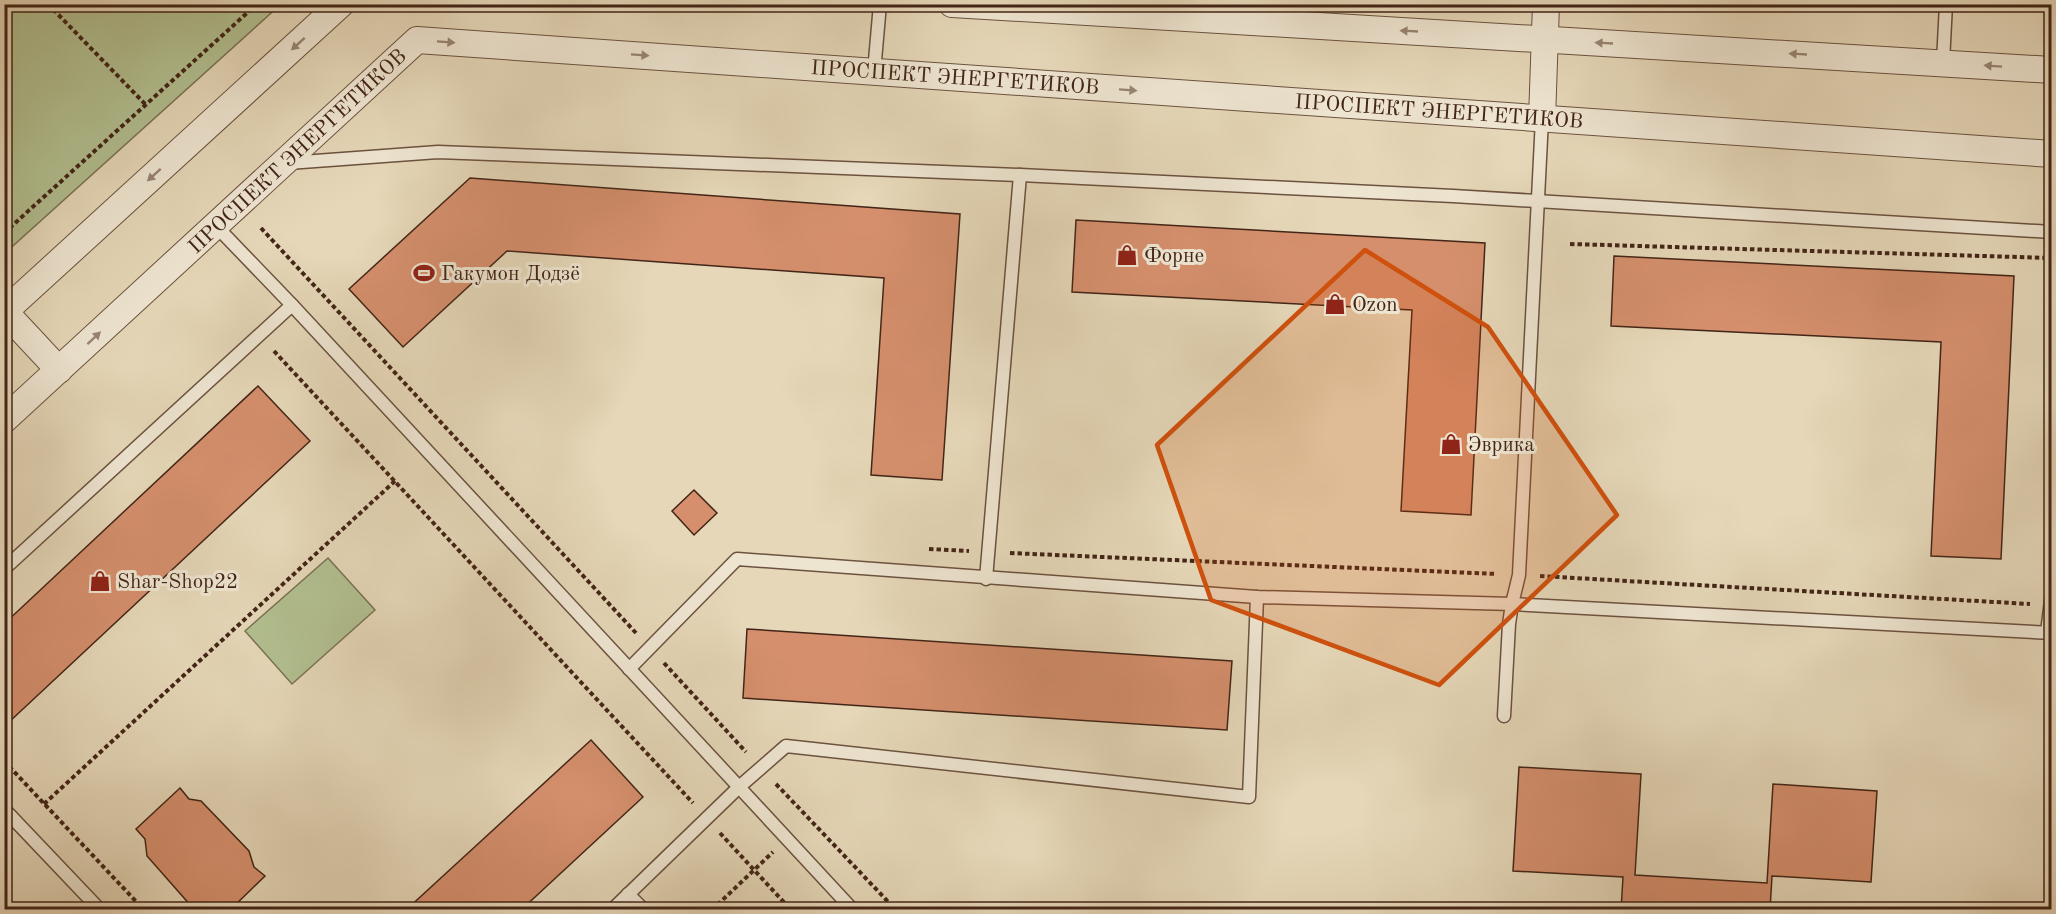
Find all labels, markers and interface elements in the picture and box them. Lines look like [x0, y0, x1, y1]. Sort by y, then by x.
one-way arrow [1400, 27, 1419, 36]
one-way arrow [291, 37, 306, 50]
one-way arrow [436, 37, 455, 47]
one-way arrow [1594, 38, 1613, 47]
street label: ПРОСПЕКТ ЭНЕРГЕТИКОВ [185, 46, 411, 258]
one-way arrow [1789, 49, 1808, 58]
one-way arrow [631, 51, 650, 60]
street label: ПРОСПЕКТ ЭНЕРГЕТИКОВ [810, 58, 1100, 99]
one-way arrow [1984, 61, 2003, 70]
one-way arrow [1119, 85, 1138, 94]
street label: ПРОСПЕКТ ЭНЕРГЕТИКОВ [1294, 92, 1584, 133]
one-way arrow [147, 168, 161, 182]
shop icon: Форне [1115, 243, 1139, 267]
place label: Форне [1144, 246, 1204, 267]
sports icon: Гакумон Додзё [412, 261, 436, 285]
place label: Гакумон Додзё [441, 264, 580, 285]
shop icon: Ozon [1323, 292, 1347, 316]
place label: Ozon [1352, 295, 1398, 316]
one-way arrow [87, 331, 101, 345]
shop icon: Эврика [1439, 432, 1463, 456]
place label: Эврика [1468, 435, 1535, 456]
shop icon: Shar-Shop22 [88, 569, 112, 593]
place label: Shar-Shop22 [117, 572, 238, 593]

